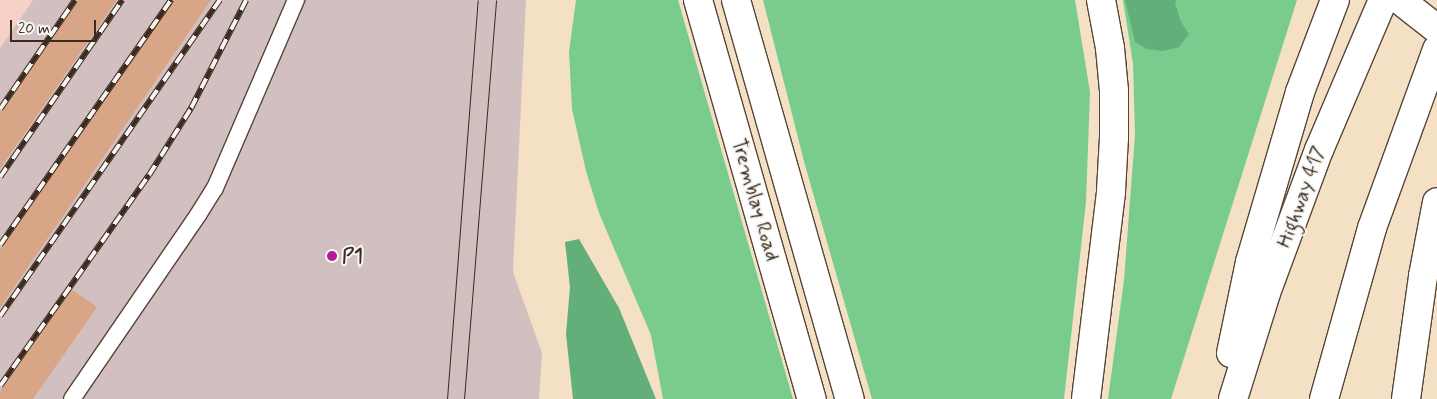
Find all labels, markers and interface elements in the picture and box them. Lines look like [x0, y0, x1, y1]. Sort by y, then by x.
scale bar [12, 10, 99, 42]
text: 20 m [18, 19, 50, 39]
street label: Tremblay Road [726, 136, 784, 264]
street label: Highway 417 [1272, 143, 1332, 251]
place label: P1 [342, 244, 363, 268]
marker: P1 [326, 250, 338, 262]

